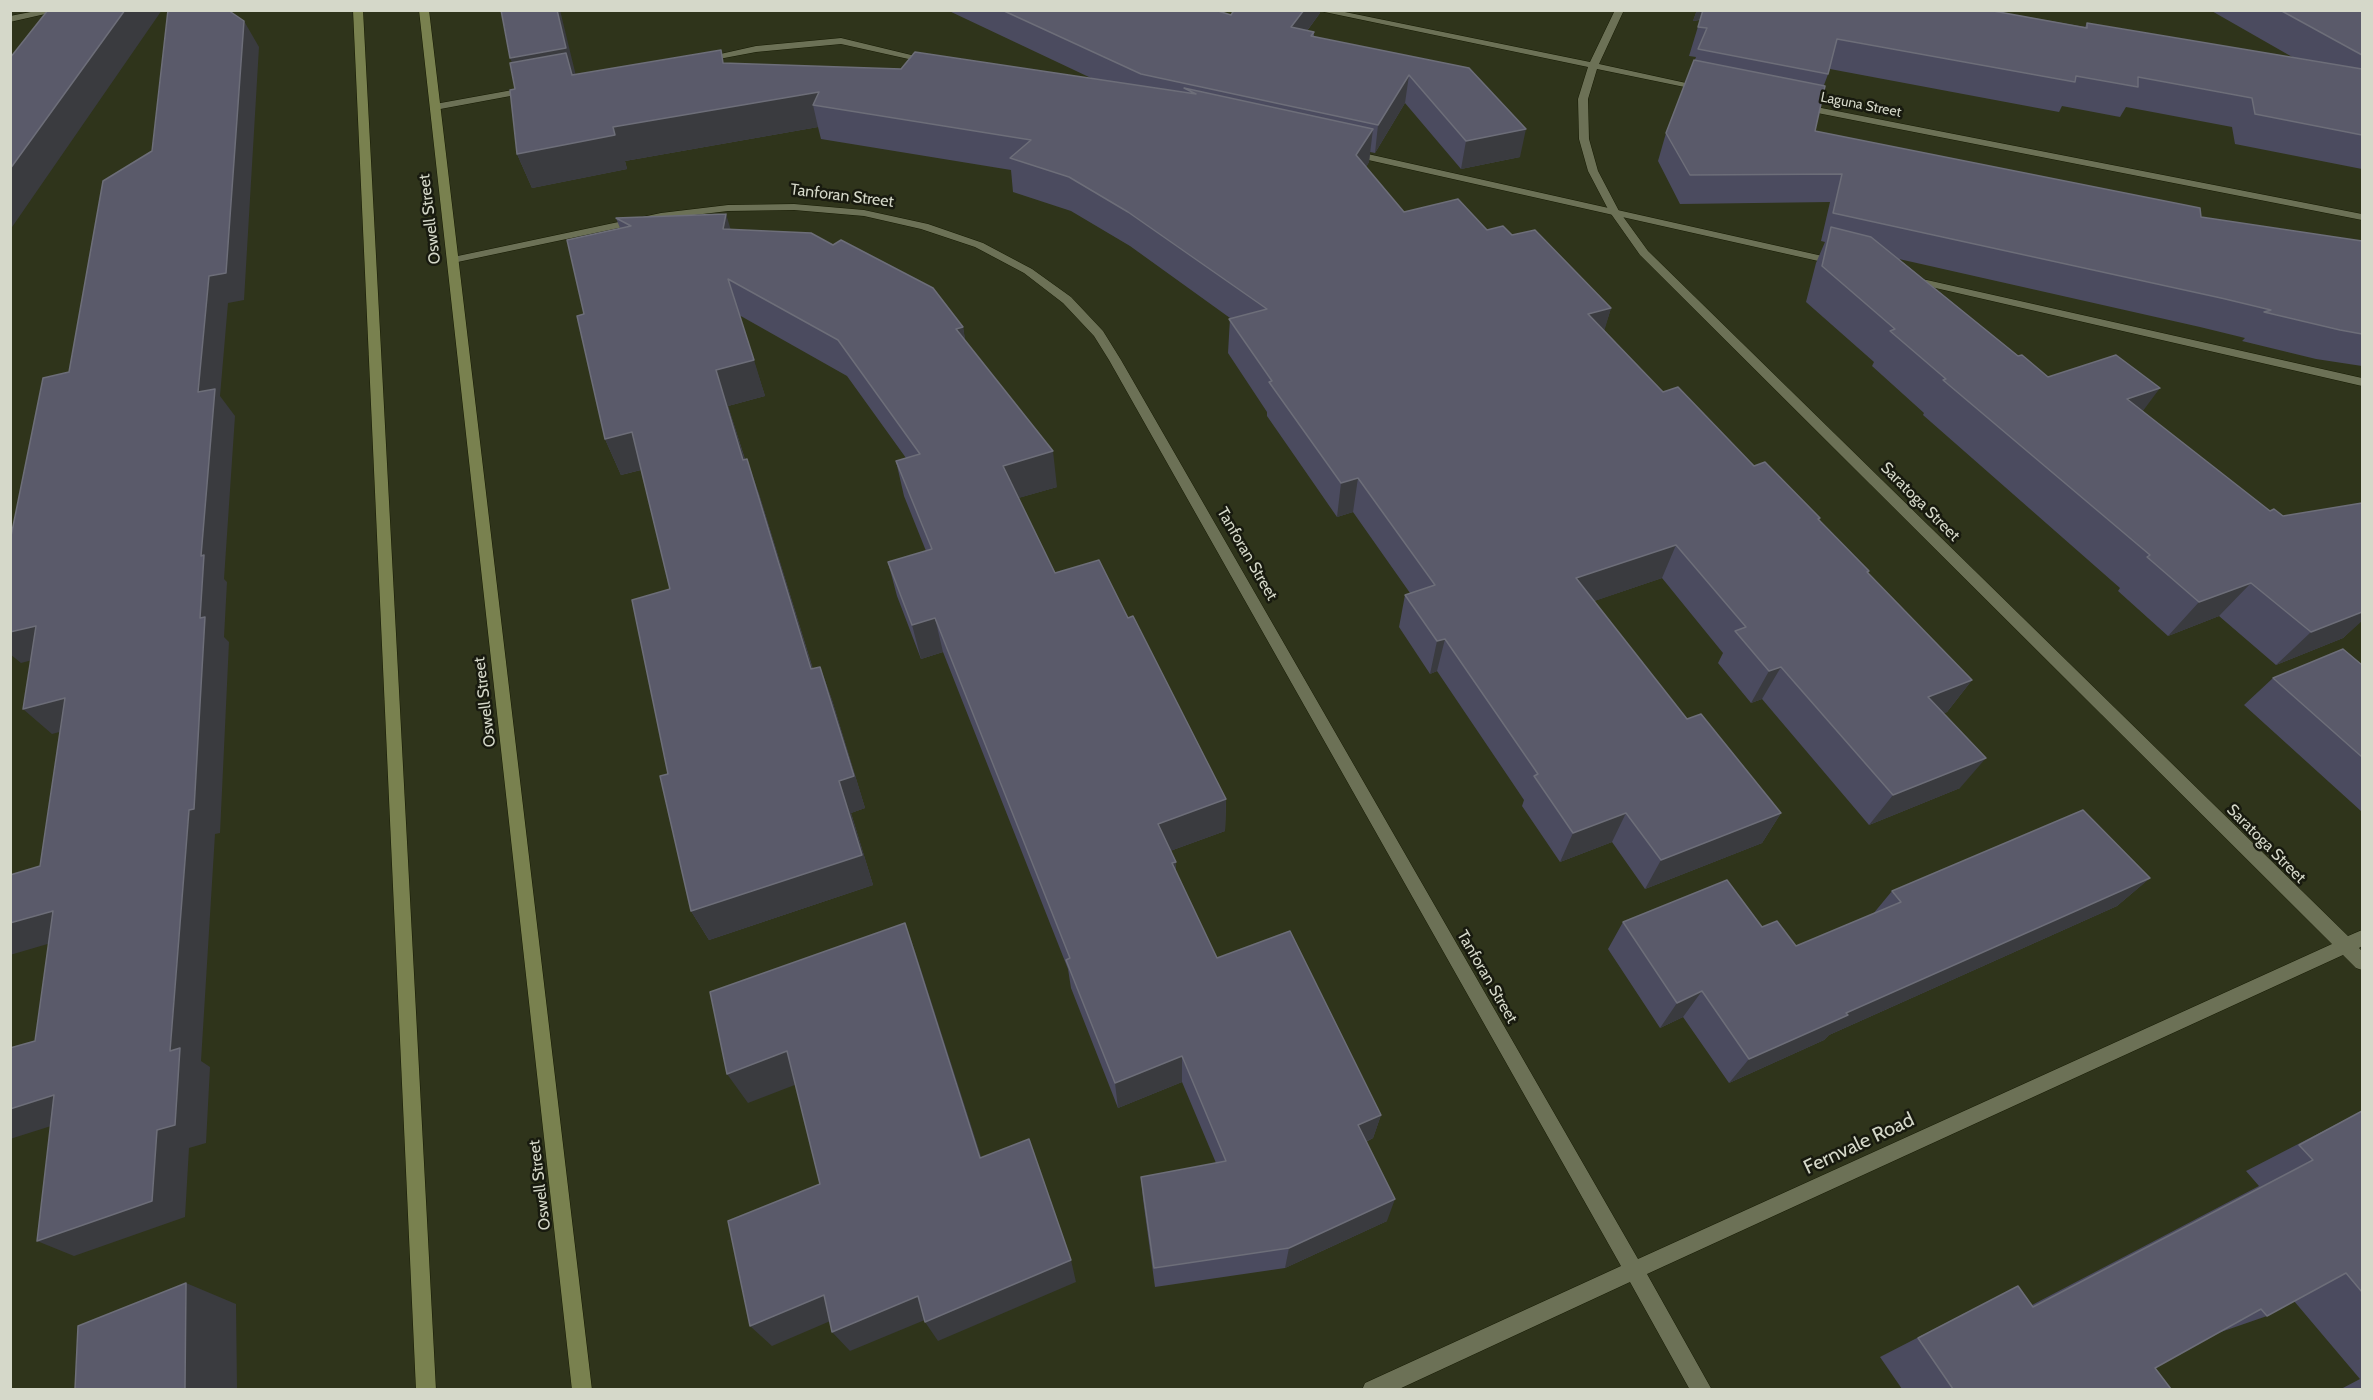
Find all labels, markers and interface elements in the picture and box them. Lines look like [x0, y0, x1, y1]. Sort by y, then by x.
street label: Laguna Street [1819, 89, 1903, 121]
street label: Oswell Street [415, 173, 445, 265]
street label: Tanforan Street [789, 180, 895, 212]
street label: Saratoga Street [1876, 458, 1964, 546]
street label: Tanforan Street [1213, 504, 1281, 604]
street label: Oswell Street [470, 656, 500, 748]
street label: Saratoga Street [2222, 800, 2310, 888]
street label: Tanforan Street [1453, 927, 1521, 1027]
street label: Fernvale Road [1800, 1108, 1918, 1180]
street label: Oswell Street [525, 1139, 555, 1231]

